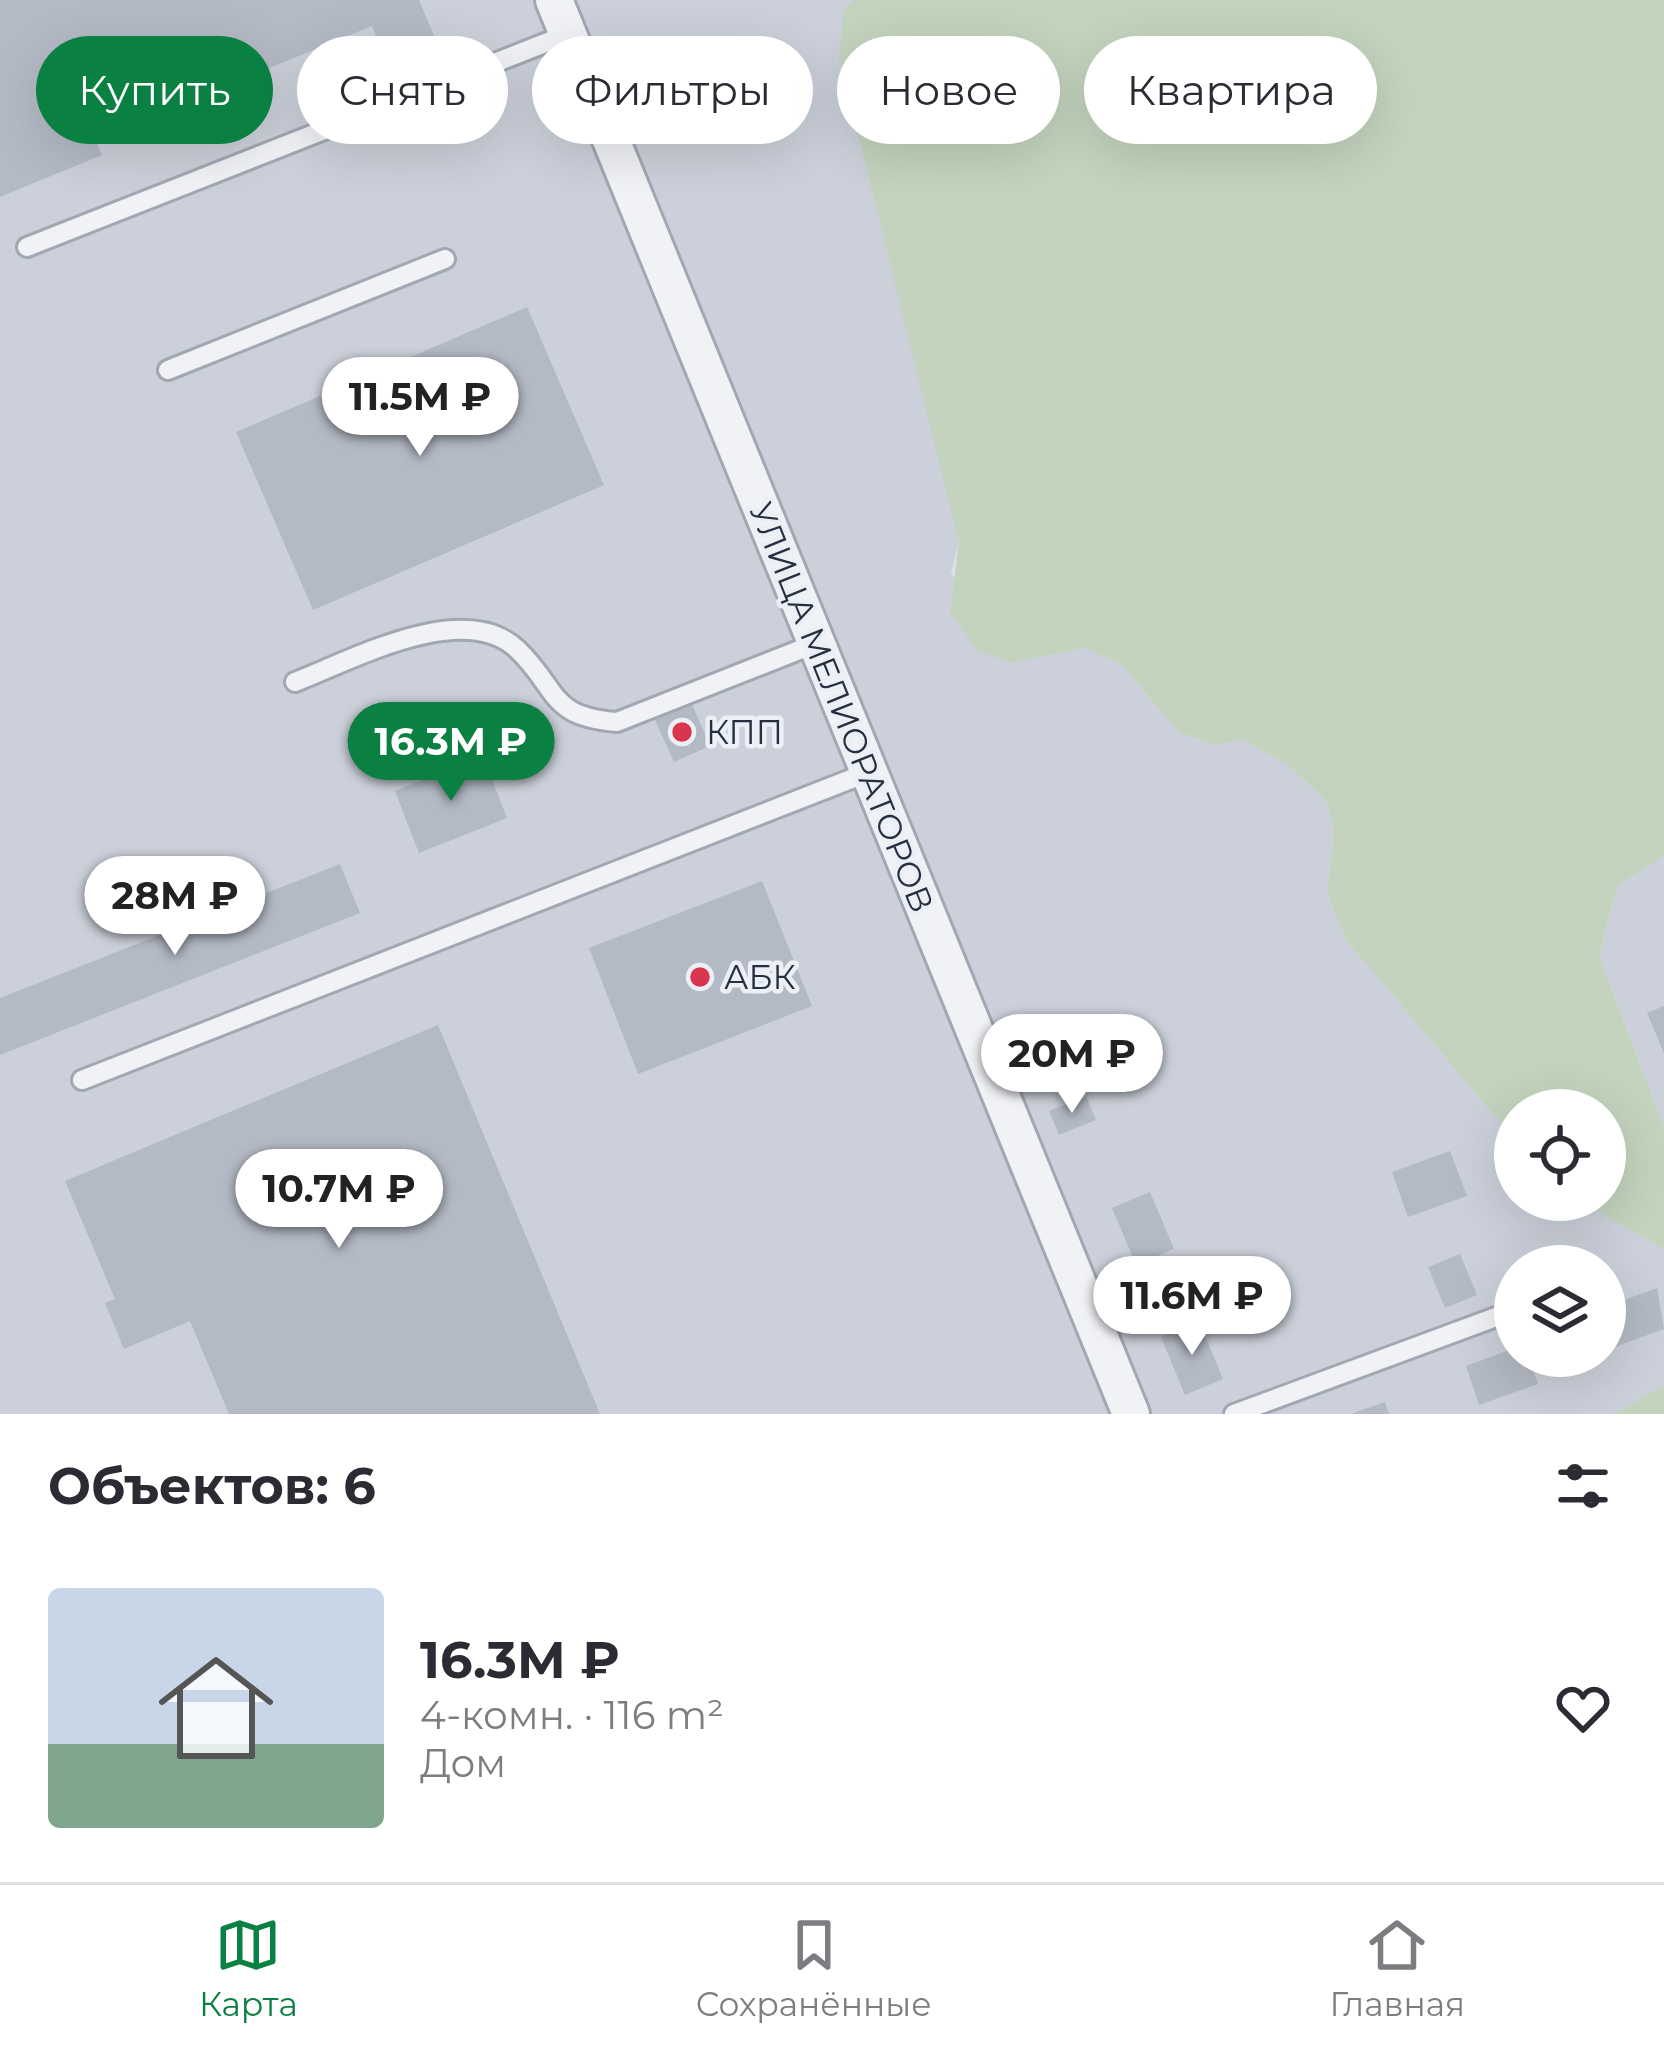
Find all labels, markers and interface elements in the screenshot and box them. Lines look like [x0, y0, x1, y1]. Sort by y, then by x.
chip: Купить [36, 36, 273, 144]
chip: Снять [297, 36, 508, 144]
chip: Фильтры [532, 36, 813, 144]
chip: Новое [837, 36, 1060, 144]
chip: Квартира [1084, 36, 1377, 144]
pin: 11.5M ₽ [309, 357, 531, 459]
text: 11.5M ₽ [349, 372, 491, 420]
street label: УЛИЦА МЕЛИОРАТОРОВ [741, 496, 943, 918]
pin: 16.3M ₽ [340, 702, 562, 804]
place label: КПП [706, 712, 783, 752]
text: 16.3M ₽ [375, 717, 527, 765]
marker: КПП [669, 719, 695, 745]
pin: 28M ₽ [91, 856, 259, 958]
text: 28M ₽ [111, 871, 239, 919]
place label: АБК [724, 957, 796, 997]
marker: АБК [687, 964, 713, 990]
pin: 20M ₽ [988, 1014, 1156, 1116]
text: 20M ₽ [1008, 1029, 1136, 1077]
map controls [1494, 1089, 1626, 1377]
button: locate [1494, 1089, 1626, 1221]
pin: 10.7M ₽ [228, 1149, 450, 1251]
text: 10.7M ₽ [262, 1164, 416, 1212]
button: layers [1494, 1245, 1626, 1377]
pin: 11.6M ₽ [1081, 1256, 1303, 1358]
text: 11.6M ₽ [1120, 1271, 1264, 1319]
icon: filters [1550, 1453, 1616, 1519]
text: Объектов: 6 [48, 1455, 376, 1517]
text: 16.3M ₽ [420, 1629, 620, 1691]
icon: home [144, 1636, 288, 1780]
icon: heart [1550, 1675, 1616, 1741]
text: 4-комн. · 116 m² [420, 1691, 724, 1739]
text: Дом [420, 1739, 506, 1787]
tab: Карта [199, 1912, 298, 2024]
tab: Сохранённые [696, 1912, 932, 2024]
tab: Главная [1330, 1912, 1465, 2024]

